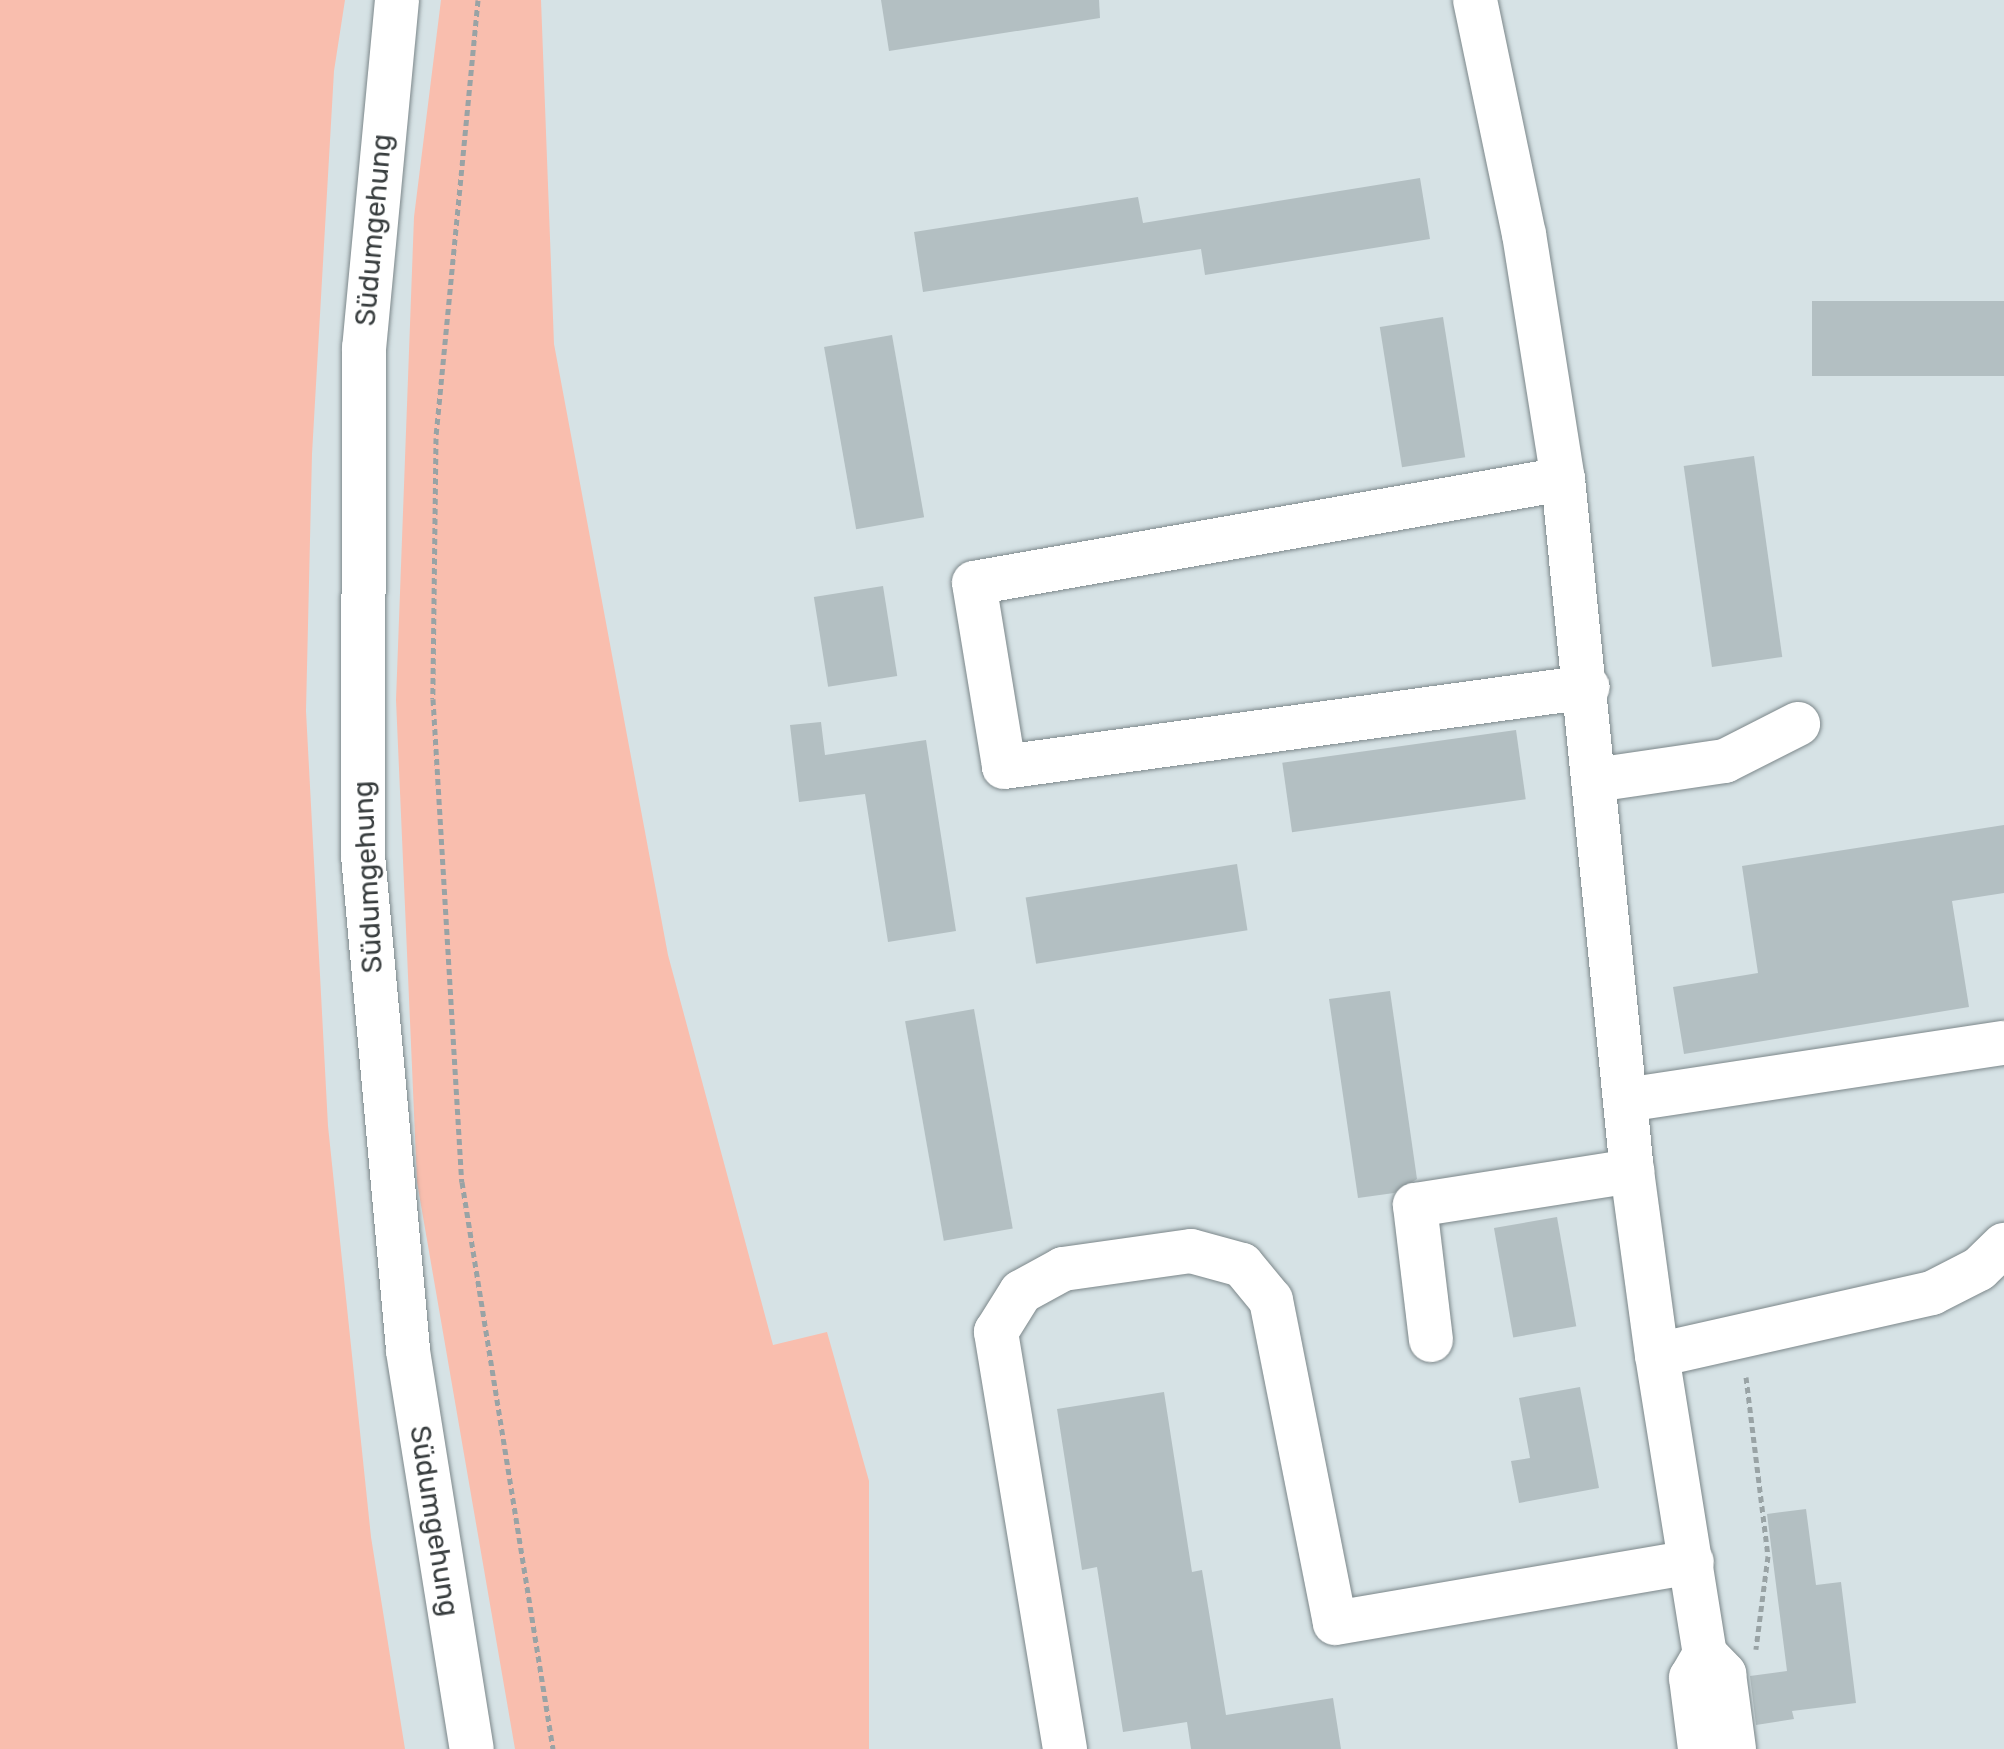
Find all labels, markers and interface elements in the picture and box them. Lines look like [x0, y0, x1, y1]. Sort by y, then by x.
street label: Südumgehung [349, 133, 399, 327]
street label: Südumgehung [346, 780, 390, 974]
street label: Südumgehung [402, 1423, 466, 1619]

